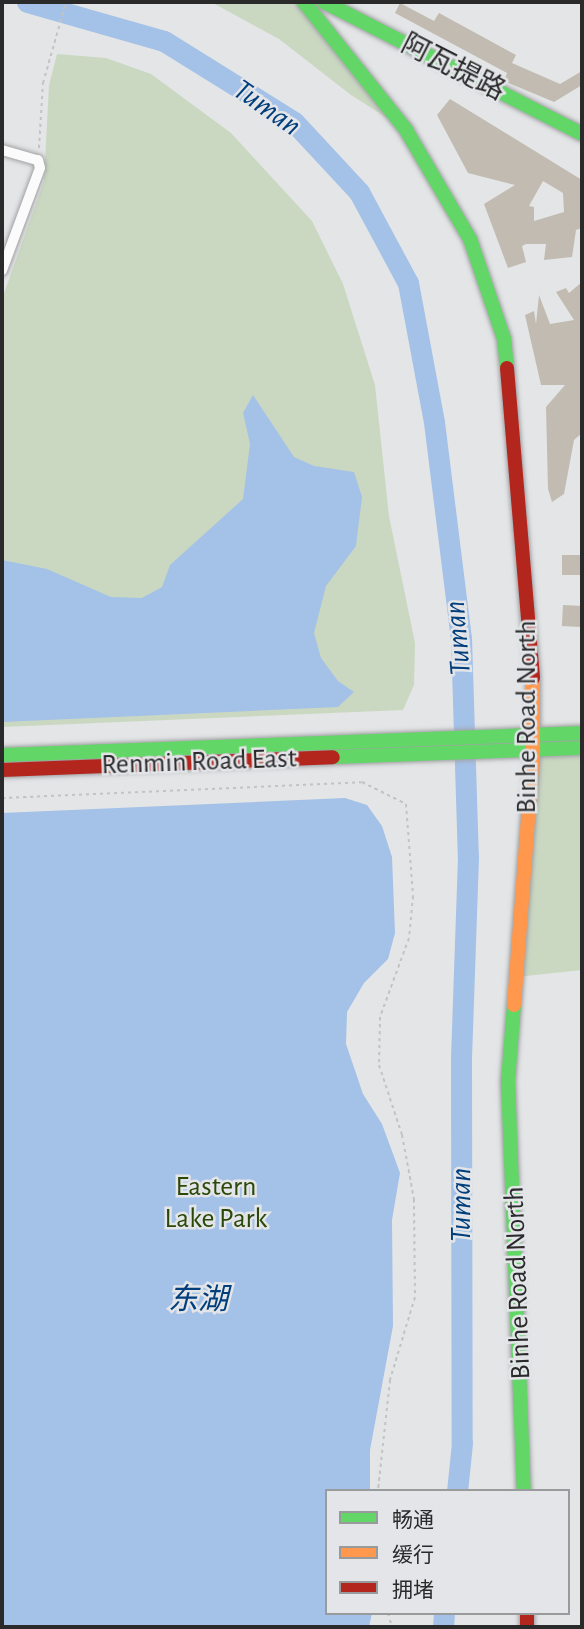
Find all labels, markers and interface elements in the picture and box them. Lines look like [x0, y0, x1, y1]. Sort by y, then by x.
street label: 阿瓦提路 [395, 28, 511, 108]
water label: Tuman [226, 72, 308, 144]
water label: Tuman [437, 599, 479, 677]
street label: Binhe Road North [510, 620, 544, 814]
street label: Renmin Road East [101, 742, 297, 782]
water label: Tuman [443, 1168, 479, 1242]
park label: Eastern Lake Park [165, 1170, 267, 1236]
street label: Binhe Road North [498, 1186, 538, 1380]
water label: 东湖 [168, 1282, 228, 1318]
legend [325, 1489, 570, 1615]
text: 畅通 [392, 1510, 434, 1531]
text: 缓行 [392, 1545, 434, 1566]
text: 拥堵 [392, 1580, 434, 1601]

